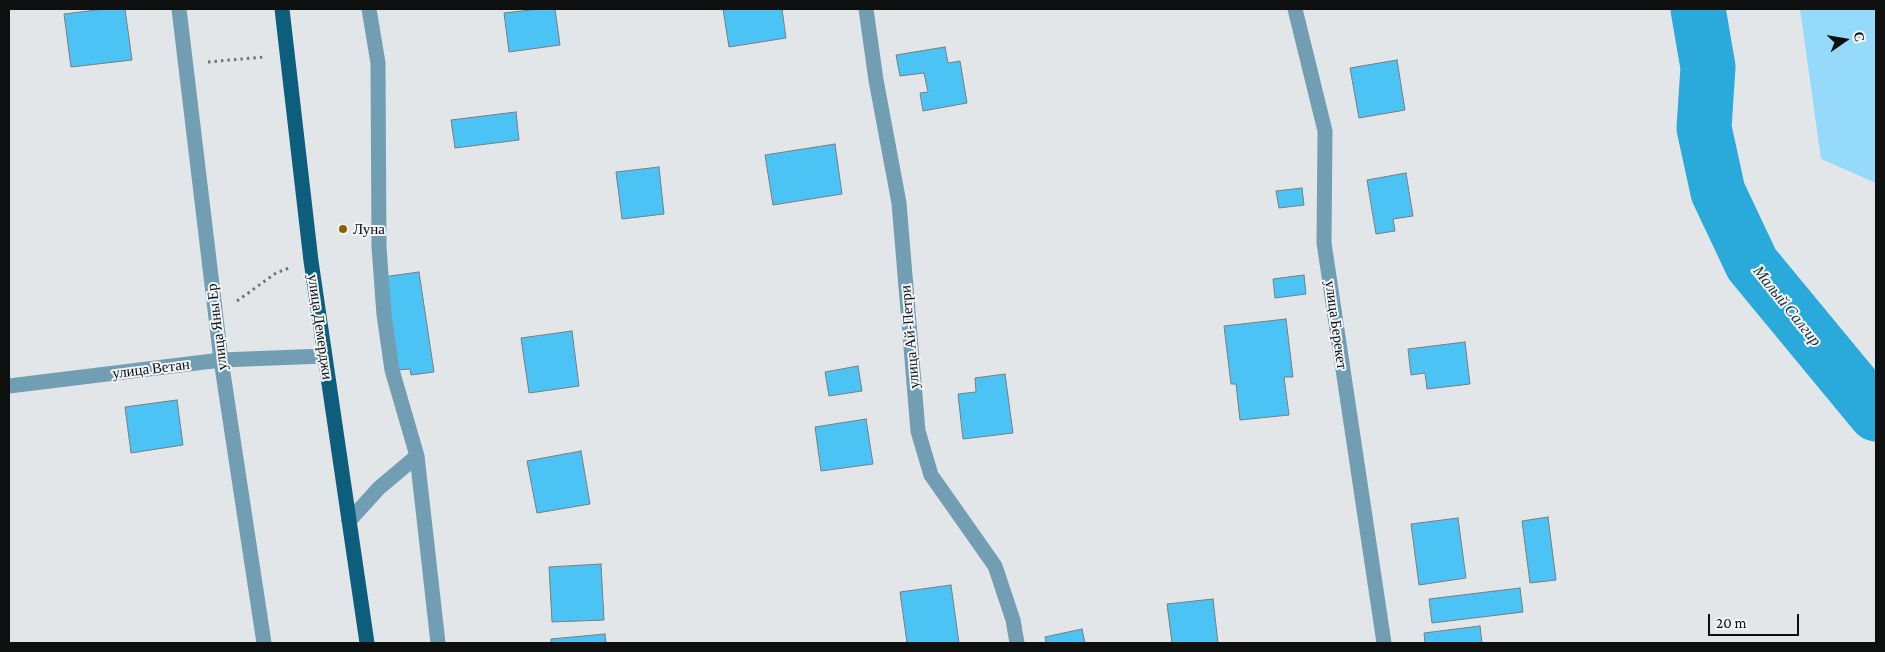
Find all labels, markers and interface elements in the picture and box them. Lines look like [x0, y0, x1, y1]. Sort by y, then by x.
north arrow [1820, 15, 1870, 65]
text: С [1851, 30, 1869, 43]
place label: Луна [353, 220, 385, 238]
marker: Луна [337, 223, 349, 235]
water label: Малый Салгир [1749, 262, 1825, 350]
street label: улица Демерджи [304, 273, 336, 381]
street label: улица Берекет [1321, 279, 1351, 371]
street label: улица Яны Ер [203, 283, 231, 371]
street label: улица Ай-Петри [897, 284, 923, 390]
street label: улица Ветан [111, 355, 191, 383]
scale bar [1710, 604, 1801, 636]
text: 20 m [1716, 615, 1747, 631]

